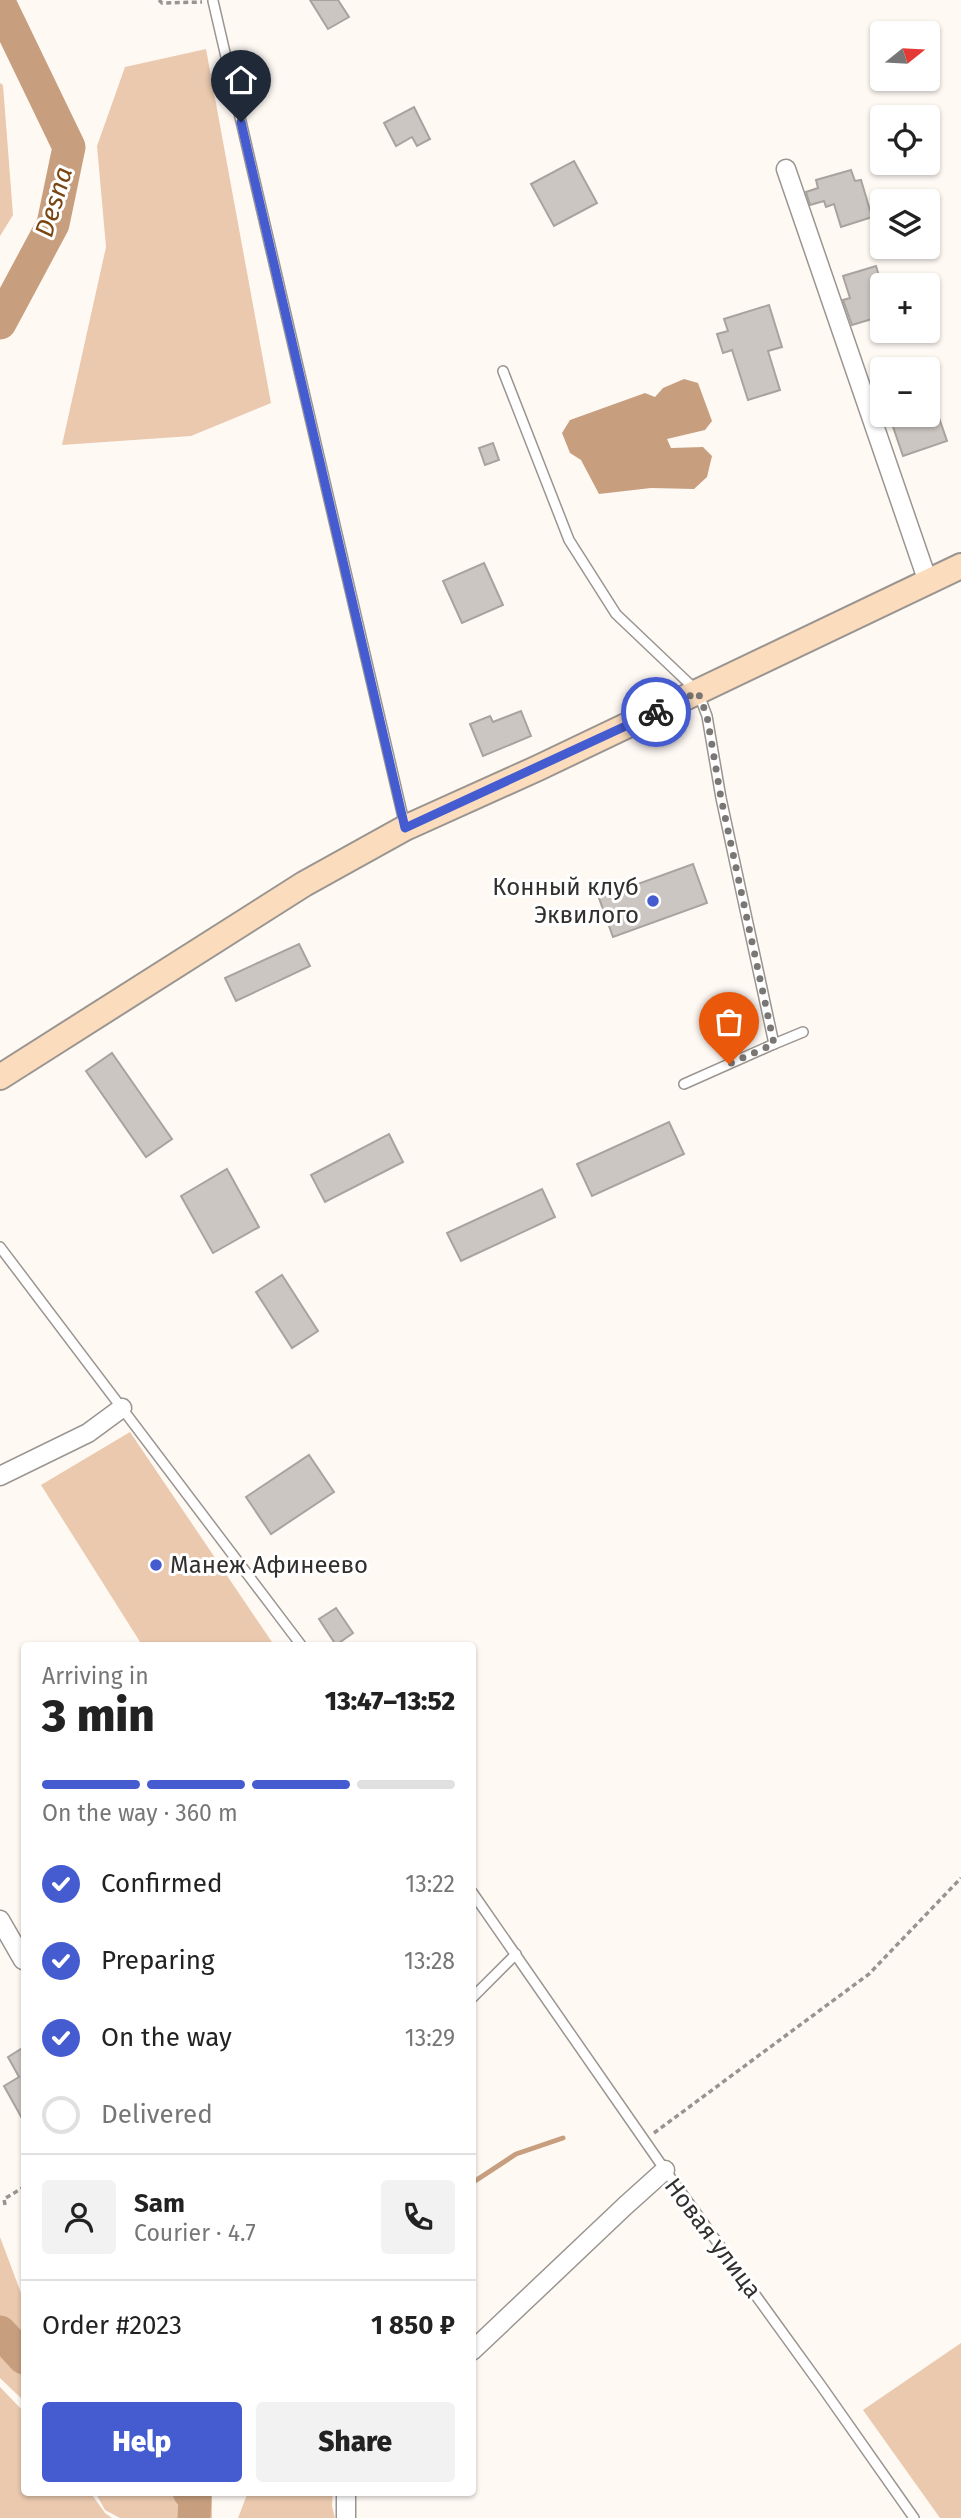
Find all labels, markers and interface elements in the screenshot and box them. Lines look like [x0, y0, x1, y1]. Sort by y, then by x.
north arrow [870, 21, 940, 91]
map controls [870, 21, 940, 427]
pin [211, 50, 271, 122]
icon: home [222, 61, 260, 99]
button: locate [870, 105, 940, 175]
water label: Desna [29, 163, 79, 241]
button: layers [870, 189, 940, 259]
button: + [870, 273, 940, 343]
button: − [870, 357, 940, 427]
courier [621, 677, 691, 747]
icon: bike [637, 693, 675, 731]
place label: Конный клуб Эквилого [492, 873, 639, 929]
marker: Конный клуб Эквилого [645, 893, 661, 909]
pin [699, 992, 759, 1064]
icon: bag [710, 1003, 748, 1041]
place label: Манеж Афинеево [170, 1551, 368, 1579]
marker: Манеж Афинеево [148, 1557, 164, 1573]
text: Arriving in [42, 1662, 149, 1690]
text: 13:47–13:52 [325, 1686, 455, 1717]
text: 3 min [42, 1688, 155, 1743]
text: On the way · 360 m [42, 1799, 238, 1827]
icon: check [42, 1865, 80, 1903]
text: Confirmed [101, 1868, 222, 1899]
text: 13:22 [405, 1870, 455, 1898]
icon: check [42, 1942, 80, 1980]
text: Preparing [101, 1945, 214, 1976]
text: 13:28 [404, 1947, 455, 1975]
icon: check [42, 2019, 80, 2057]
text: On the way [101, 2022, 232, 2053]
text: 13:29 [405, 2024, 455, 2052]
text: Delivered [101, 2099, 213, 2130]
street label: Новая улица [659, 2172, 767, 2304]
button: person [42, 2180, 116, 2254]
button: phone [381, 2180, 455, 2254]
text: Sam [134, 2188, 185, 2219]
text: Courier · 4.7 [134, 2219, 256, 2247]
text: Order #2023 [42, 2310, 182, 2341]
text: 1 850 ₽ [371, 2310, 455, 2341]
button: Help [42, 2402, 242, 2482]
button: Share [256, 2402, 455, 2482]

